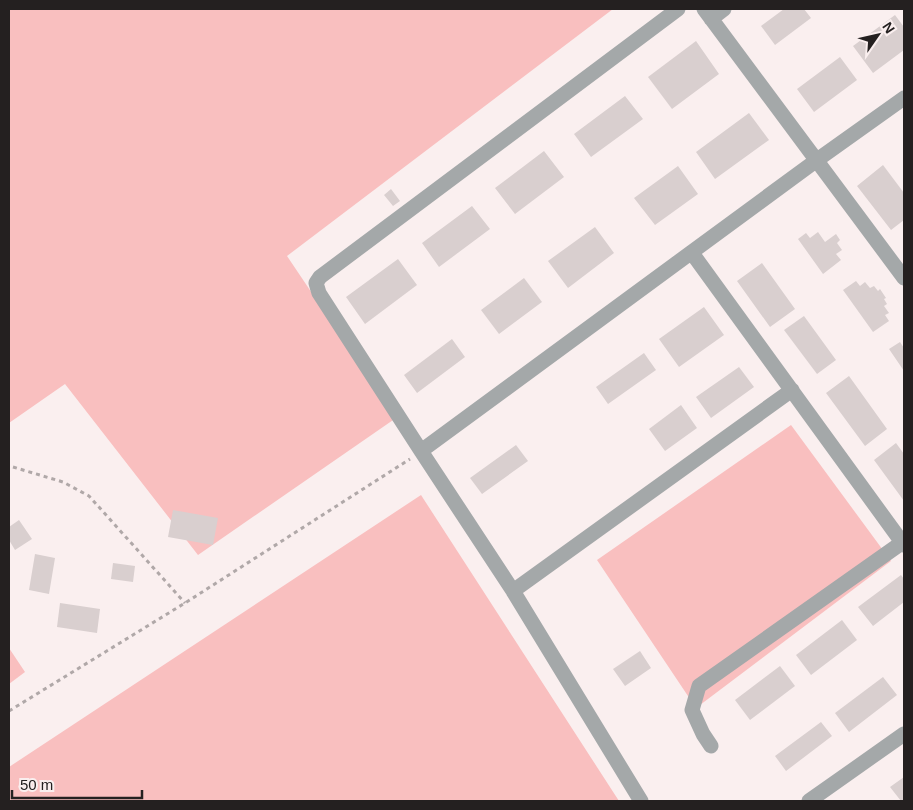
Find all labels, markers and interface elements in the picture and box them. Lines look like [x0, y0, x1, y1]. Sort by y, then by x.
north arrow [853, 10, 903, 60]
text: N [879, 19, 898, 36]
scale bar [12, 768, 142, 800]
text: 50 m [20, 776, 53, 793]

